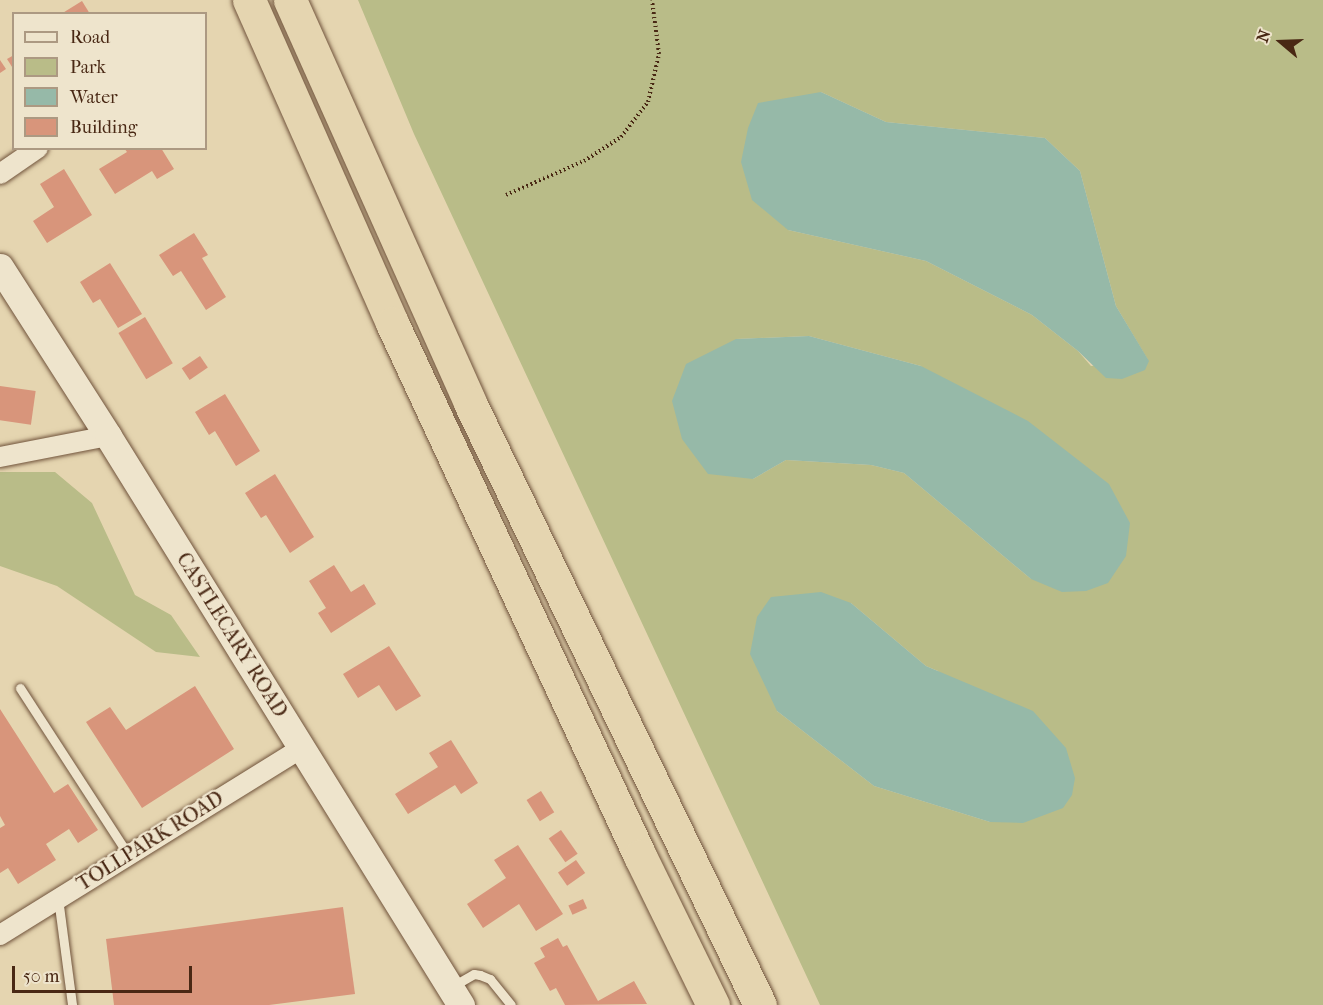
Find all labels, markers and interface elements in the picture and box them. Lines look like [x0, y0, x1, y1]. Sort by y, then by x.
legend [12, 12, 207, 150]
north arrow [1251, 12, 1311, 72]
text: Road [70, 27, 110, 48]
text: N [1253, 27, 1274, 45]
text: Park [70, 57, 106, 78]
text: Water [70, 87, 118, 108]
text: Building [70, 117, 137, 138]
street label: CASTLECARY ROAD [172, 548, 292, 722]
street label: TOLLPARK ROAD [72, 786, 228, 896]
scale bar [15, 954, 195, 992]
text: 50 m [23, 966, 59, 987]

